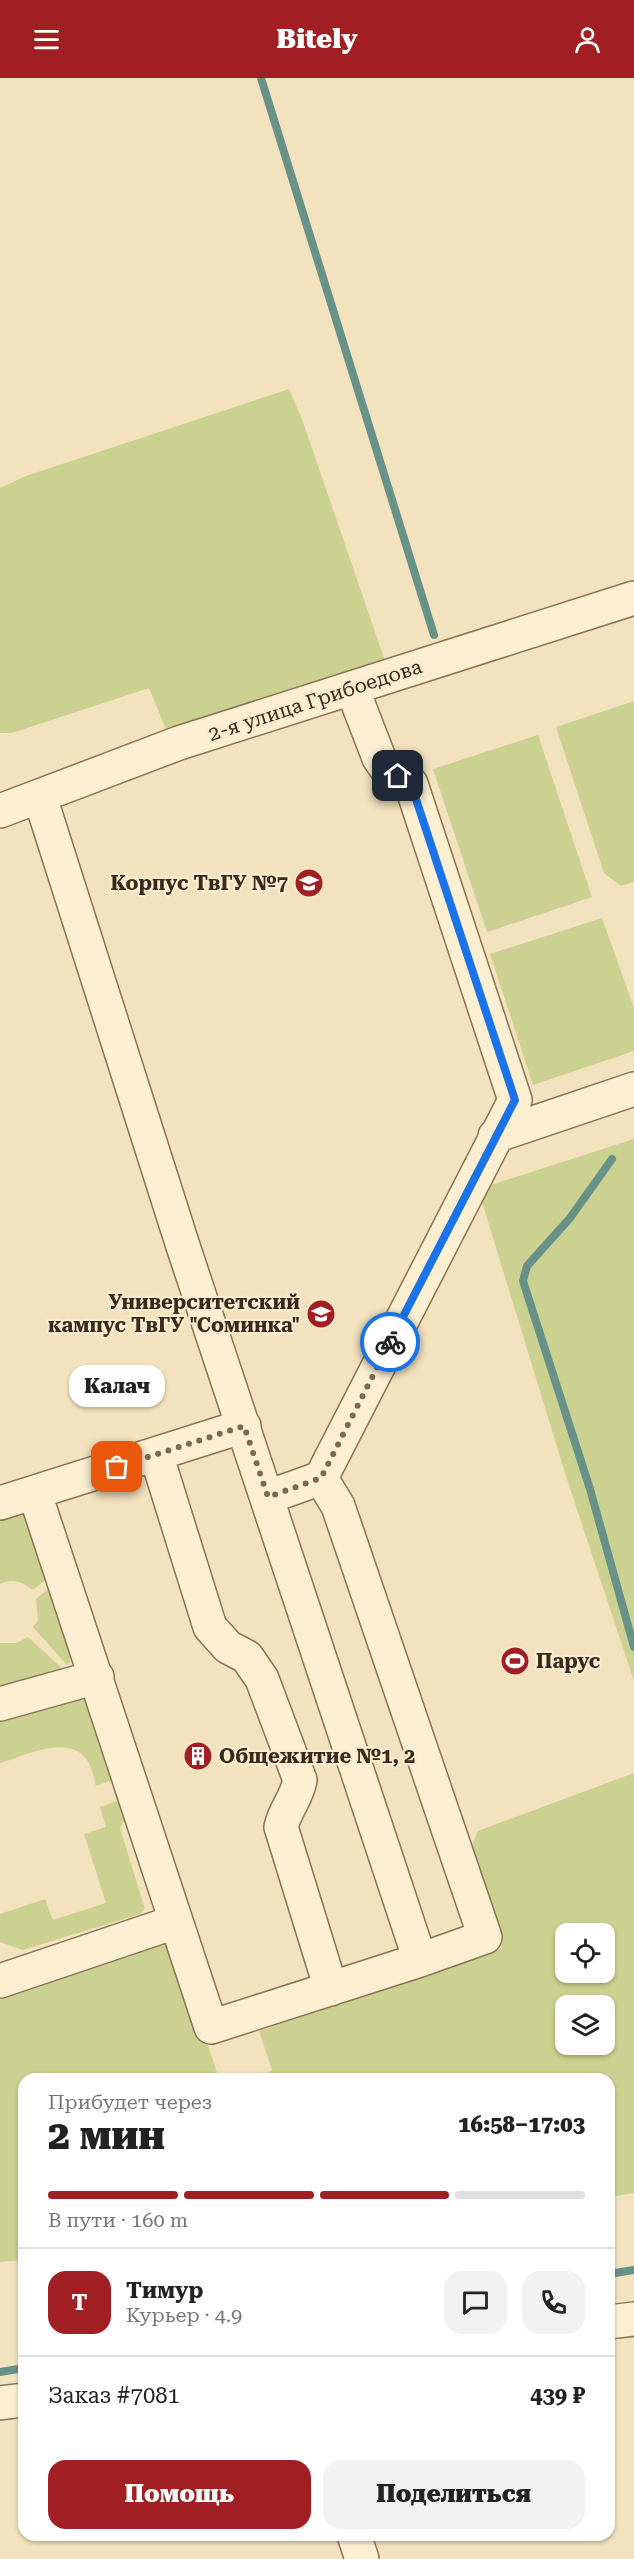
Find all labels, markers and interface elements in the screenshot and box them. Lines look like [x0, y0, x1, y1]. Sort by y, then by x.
icon: menu [30, 23, 63, 56]
text: Bitely [276, 23, 358, 55]
icon: person [571, 23, 604, 56]
street label: 2-я улица Грибоедова [205, 654, 425, 746]
pin [372, 750, 423, 801]
icon: home [381, 759, 414, 792]
school or university icon: Корпус ТвГУ №7 [293, 867, 325, 899]
place label: Корпус ТвГУ №7 [110, 871, 288, 895]
place label: Университетский кампус ТвГУ "Соминка" [48, 1290, 300, 1337]
school or university icon: Университетский кампус ТвГУ "Соминка" [305, 1298, 337, 1330]
courier [360, 1312, 420, 1372]
icon: bike [374, 1326, 407, 1359]
callout: Калач [69, 1365, 165, 1407]
text: Калач [84, 1374, 150, 1398]
pin [91, 1441, 142, 1492]
icon: bag [100, 1450, 133, 1483]
sports icon: Парус [499, 1645, 531, 1677]
place label: Парус [536, 1649, 601, 1673]
building icon: Общежитие №1, 2 [182, 1740, 214, 1772]
place label: Общежитие №1, 2 [219, 1744, 415, 1768]
map controls [555, 1923, 615, 2055]
button: locate [555, 1923, 615, 1983]
button: layers [555, 1995, 615, 2055]
text: Прибудет через [48, 2090, 212, 2114]
text: 16:58–17:03 [458, 2112, 585, 2137]
text: 2 мин [48, 2113, 165, 2159]
text: В пути · 160 m [48, 2208, 188, 2232]
button: chat [444, 2271, 507, 2334]
button: phone [522, 2271, 585, 2334]
text: Тимур [126, 2278, 203, 2303]
text: Т [72, 2290, 87, 2315]
text: Курьер · 4.9 [126, 2303, 242, 2327]
text: Заказ #7081 [48, 2383, 180, 2408]
text: 439 ₽ [530, 2383, 585, 2408]
button: Помощь [48, 2460, 311, 2529]
button: Поделиться [323, 2460, 585, 2529]

